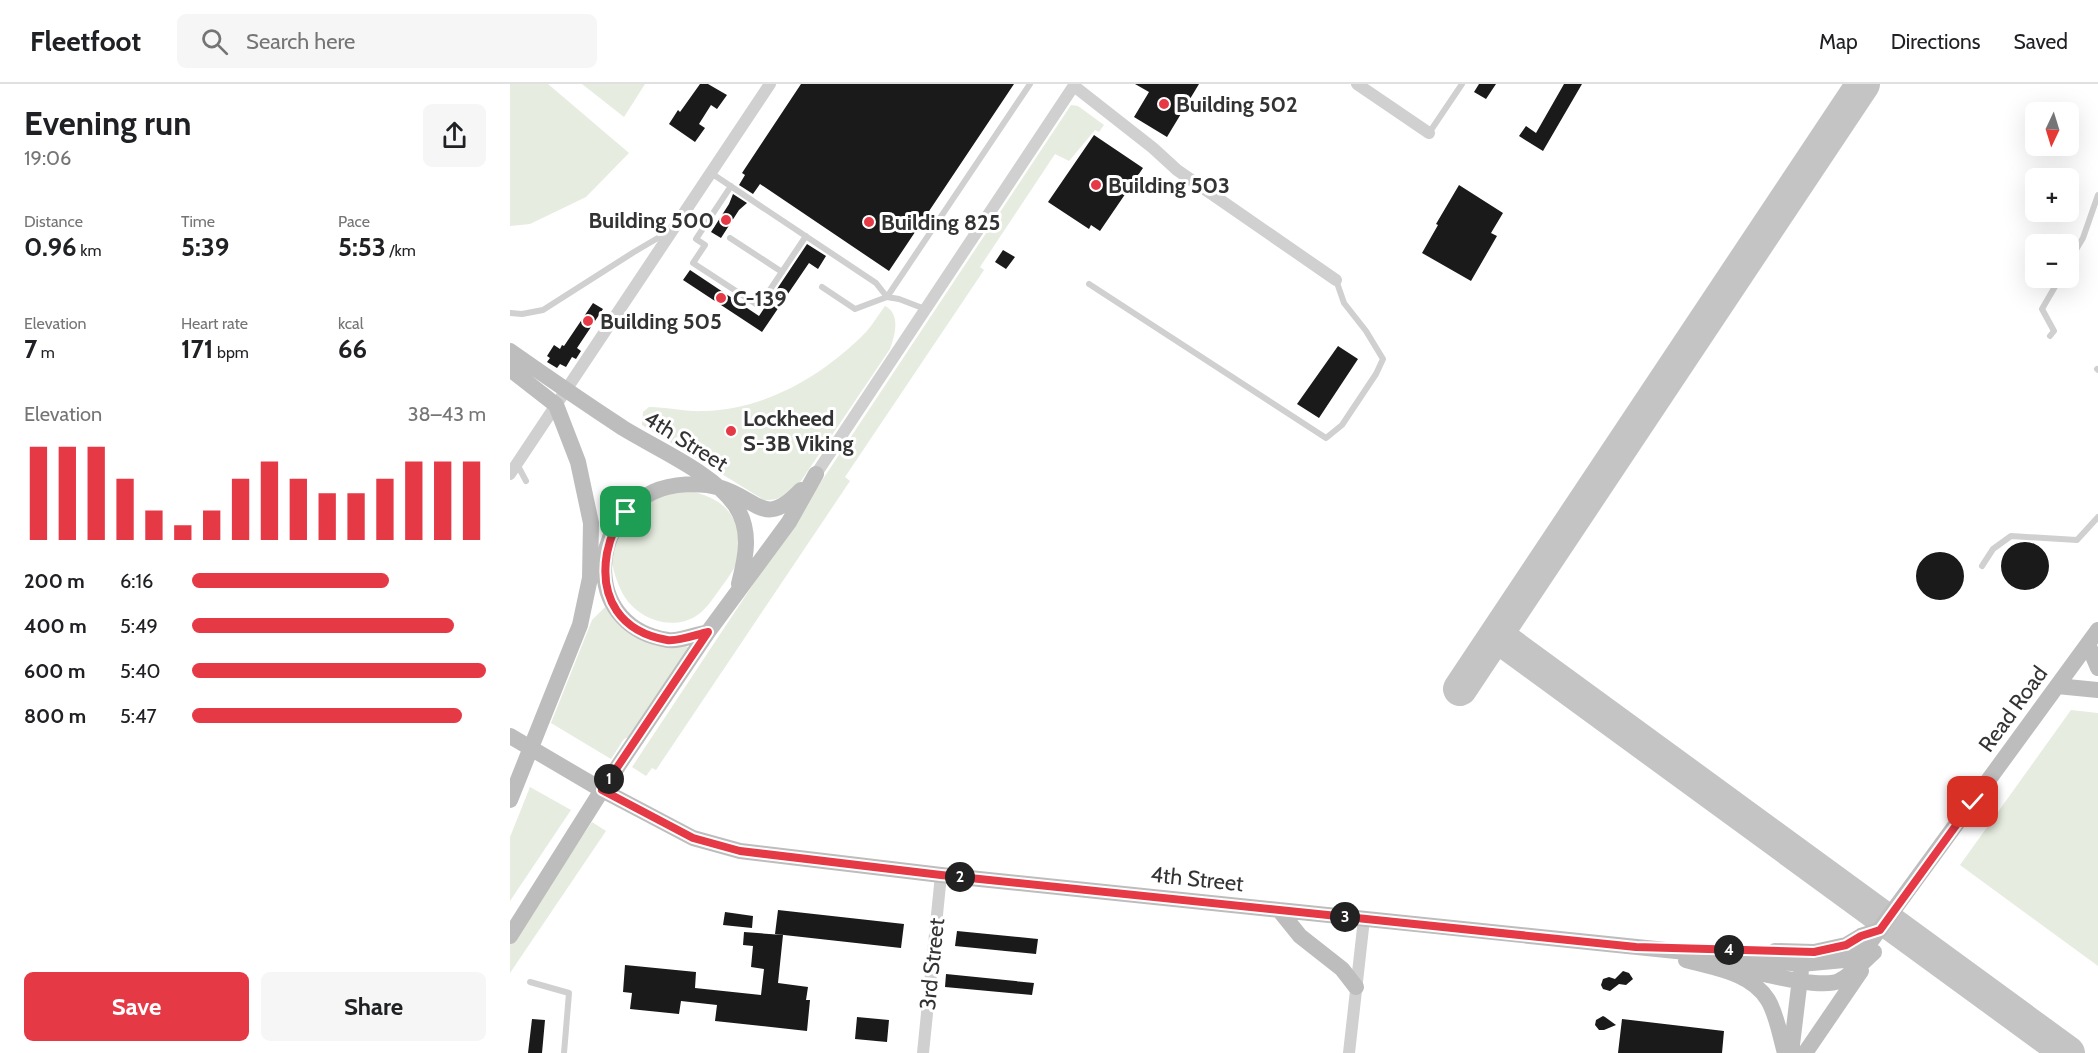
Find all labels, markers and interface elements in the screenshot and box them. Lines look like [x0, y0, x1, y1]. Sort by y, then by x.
search box [177, 14, 597, 68]
text: Fleetfoot [30, 24, 141, 58]
icon: search [198, 25, 231, 58]
text: Search here [246, 28, 355, 55]
text: Map [1819, 29, 1858, 54]
text: Directions [1891, 29, 1980, 54]
text: Saved [2013, 29, 2068, 54]
place label: Building 502 [1176, 91, 1298, 118]
marker: Building 502 [1157, 97, 1171, 111]
north arrow [2025, 102, 2079, 156]
map controls [2025, 102, 2079, 288]
text: Evening run [24, 103, 191, 143]
button: share [423, 104, 486, 167]
text: 19:06 [24, 146, 71, 170]
button: + [2025, 168, 2079, 222]
place label: Building 503 [1108, 172, 1230, 199]
marker: Building 503 [1089, 178, 1103, 192]
place label: Building 500 [588, 207, 714, 234]
place label: Building 825 [881, 209, 1000, 236]
text: Distance [24, 212, 83, 231]
text: Time [181, 212, 215, 231]
text: Pace [338, 212, 370, 231]
marker: Building 500 [719, 213, 733, 227]
marker: Building 825 [862, 215, 876, 229]
text: 0.96 [24, 231, 77, 263]
text: 5:39 [181, 231, 229, 263]
text: 5:53 [338, 231, 386, 263]
button: − [2025, 234, 2079, 288]
text: km [77, 241, 102, 260]
text: /km [386, 241, 416, 260]
place label: C-139 [733, 285, 787, 312]
marker: C-139 [714, 291, 728, 305]
place label: Building 505 [600, 308, 722, 335]
text: Elevation [24, 314, 87, 333]
text: Heart rate [181, 314, 248, 333]
text: kcal [338, 314, 364, 333]
marker: Building 505 [581, 314, 595, 328]
text: 7 [24, 333, 37, 365]
text: 171 [181, 333, 213, 365]
text: 66 [338, 333, 367, 365]
text: m [37, 343, 55, 362]
text: bpm [213, 343, 249, 362]
text: Elevation [24, 402, 102, 426]
text: 38–43 m [408, 402, 486, 426]
street label: 4th Street [639, 405, 733, 478]
place label: Lockheed S-3B Viking [743, 405, 853, 457]
marker: Lockheed S-3B Viking [724, 424, 738, 438]
pin [600, 486, 651, 537]
icon: arrive [609, 495, 642, 528]
text: 200 m [24, 569, 85, 593]
text: 6:16 [120, 569, 153, 593]
text: 400 m [24, 614, 87, 638]
text: 5:49 [120, 614, 158, 638]
text: 600 m [24, 659, 85, 683]
text: 5:40 [120, 659, 161, 683]
street label: Read Road [1973, 661, 2053, 757]
text: 800 m [24, 704, 86, 728]
text: 5:47 [120, 704, 157, 728]
pin: 1 [594, 764, 624, 794]
text: 1 [606, 769, 612, 788]
pin [1947, 776, 1998, 827]
icon: check [1956, 785, 1989, 818]
street label: 4th Street [1149, 861, 1246, 897]
pin: 2 [945, 862, 975, 892]
text: 2 [956, 867, 964, 886]
pin: 3 [1330, 902, 1360, 932]
text: 3 [1341, 907, 1349, 926]
street label: 3rd Street [914, 916, 950, 1011]
pin: 4 [1714, 935, 1744, 965]
text: 4 [1724, 940, 1734, 959]
button: Save [24, 972, 249, 1041]
button: Share [261, 972, 486, 1041]

